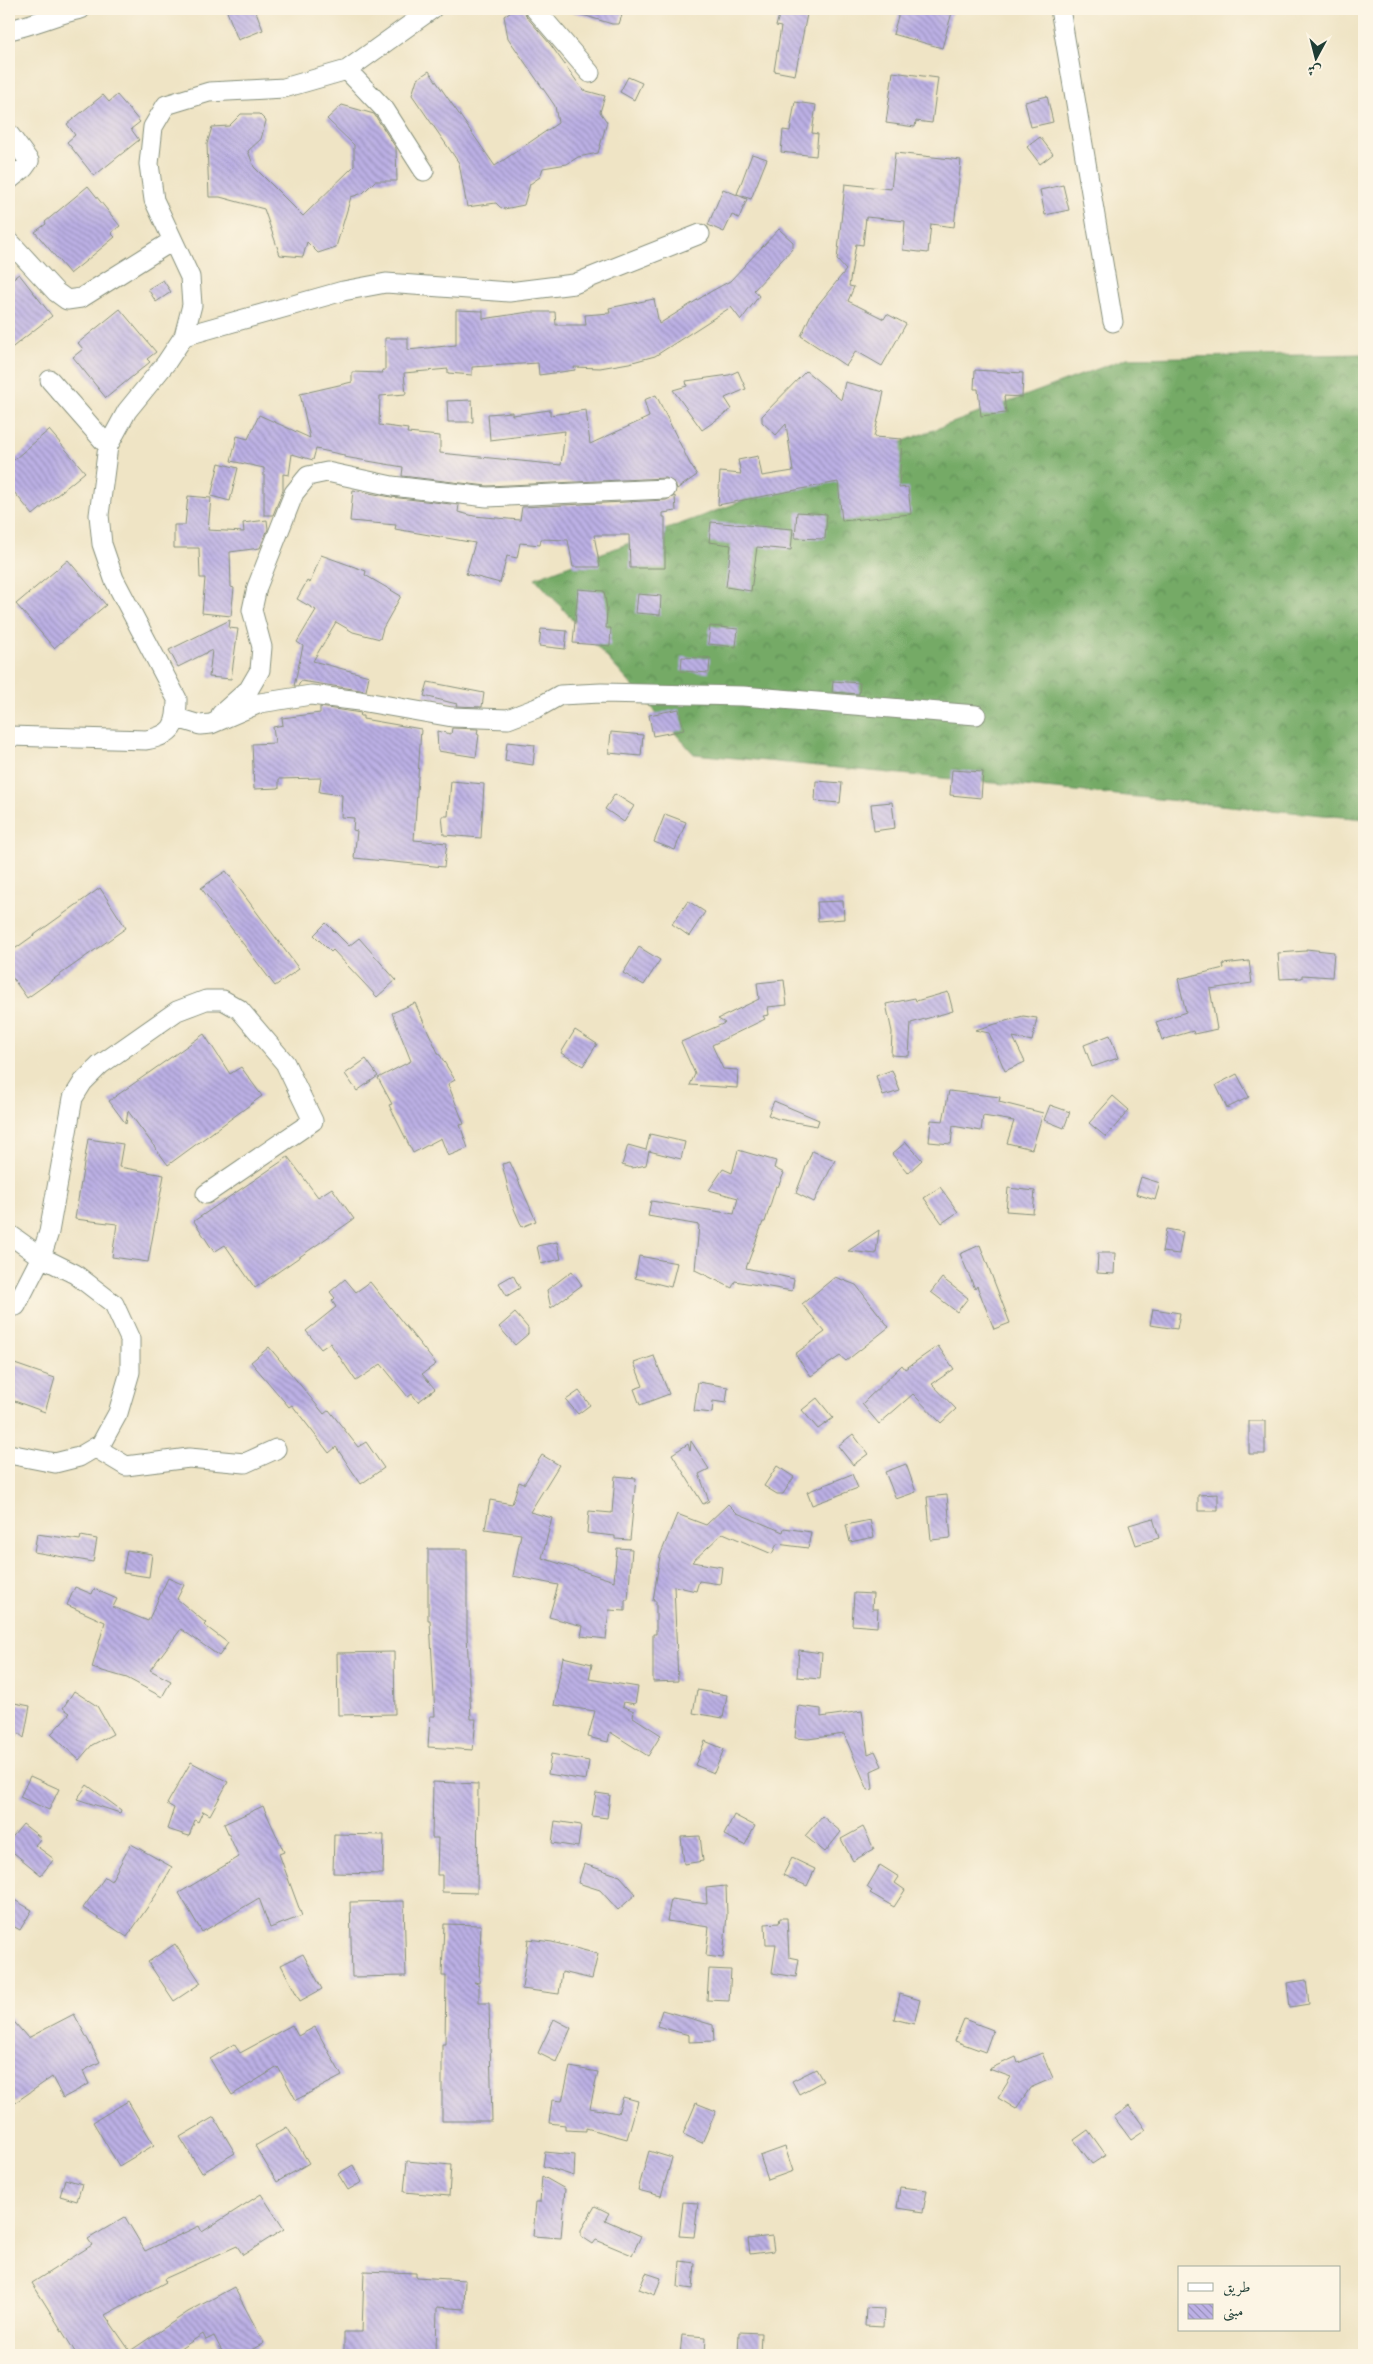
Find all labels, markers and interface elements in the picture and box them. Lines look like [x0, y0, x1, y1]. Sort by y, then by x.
north arrow [1290, 32, 1340, 82]
text: ش [1306, 61, 1322, 81]
legend [1178, 2266, 1340, 2332]
text: طريق [1223, 2277, 1250, 2297]
text: مبنى [1223, 2301, 1243, 2322]

